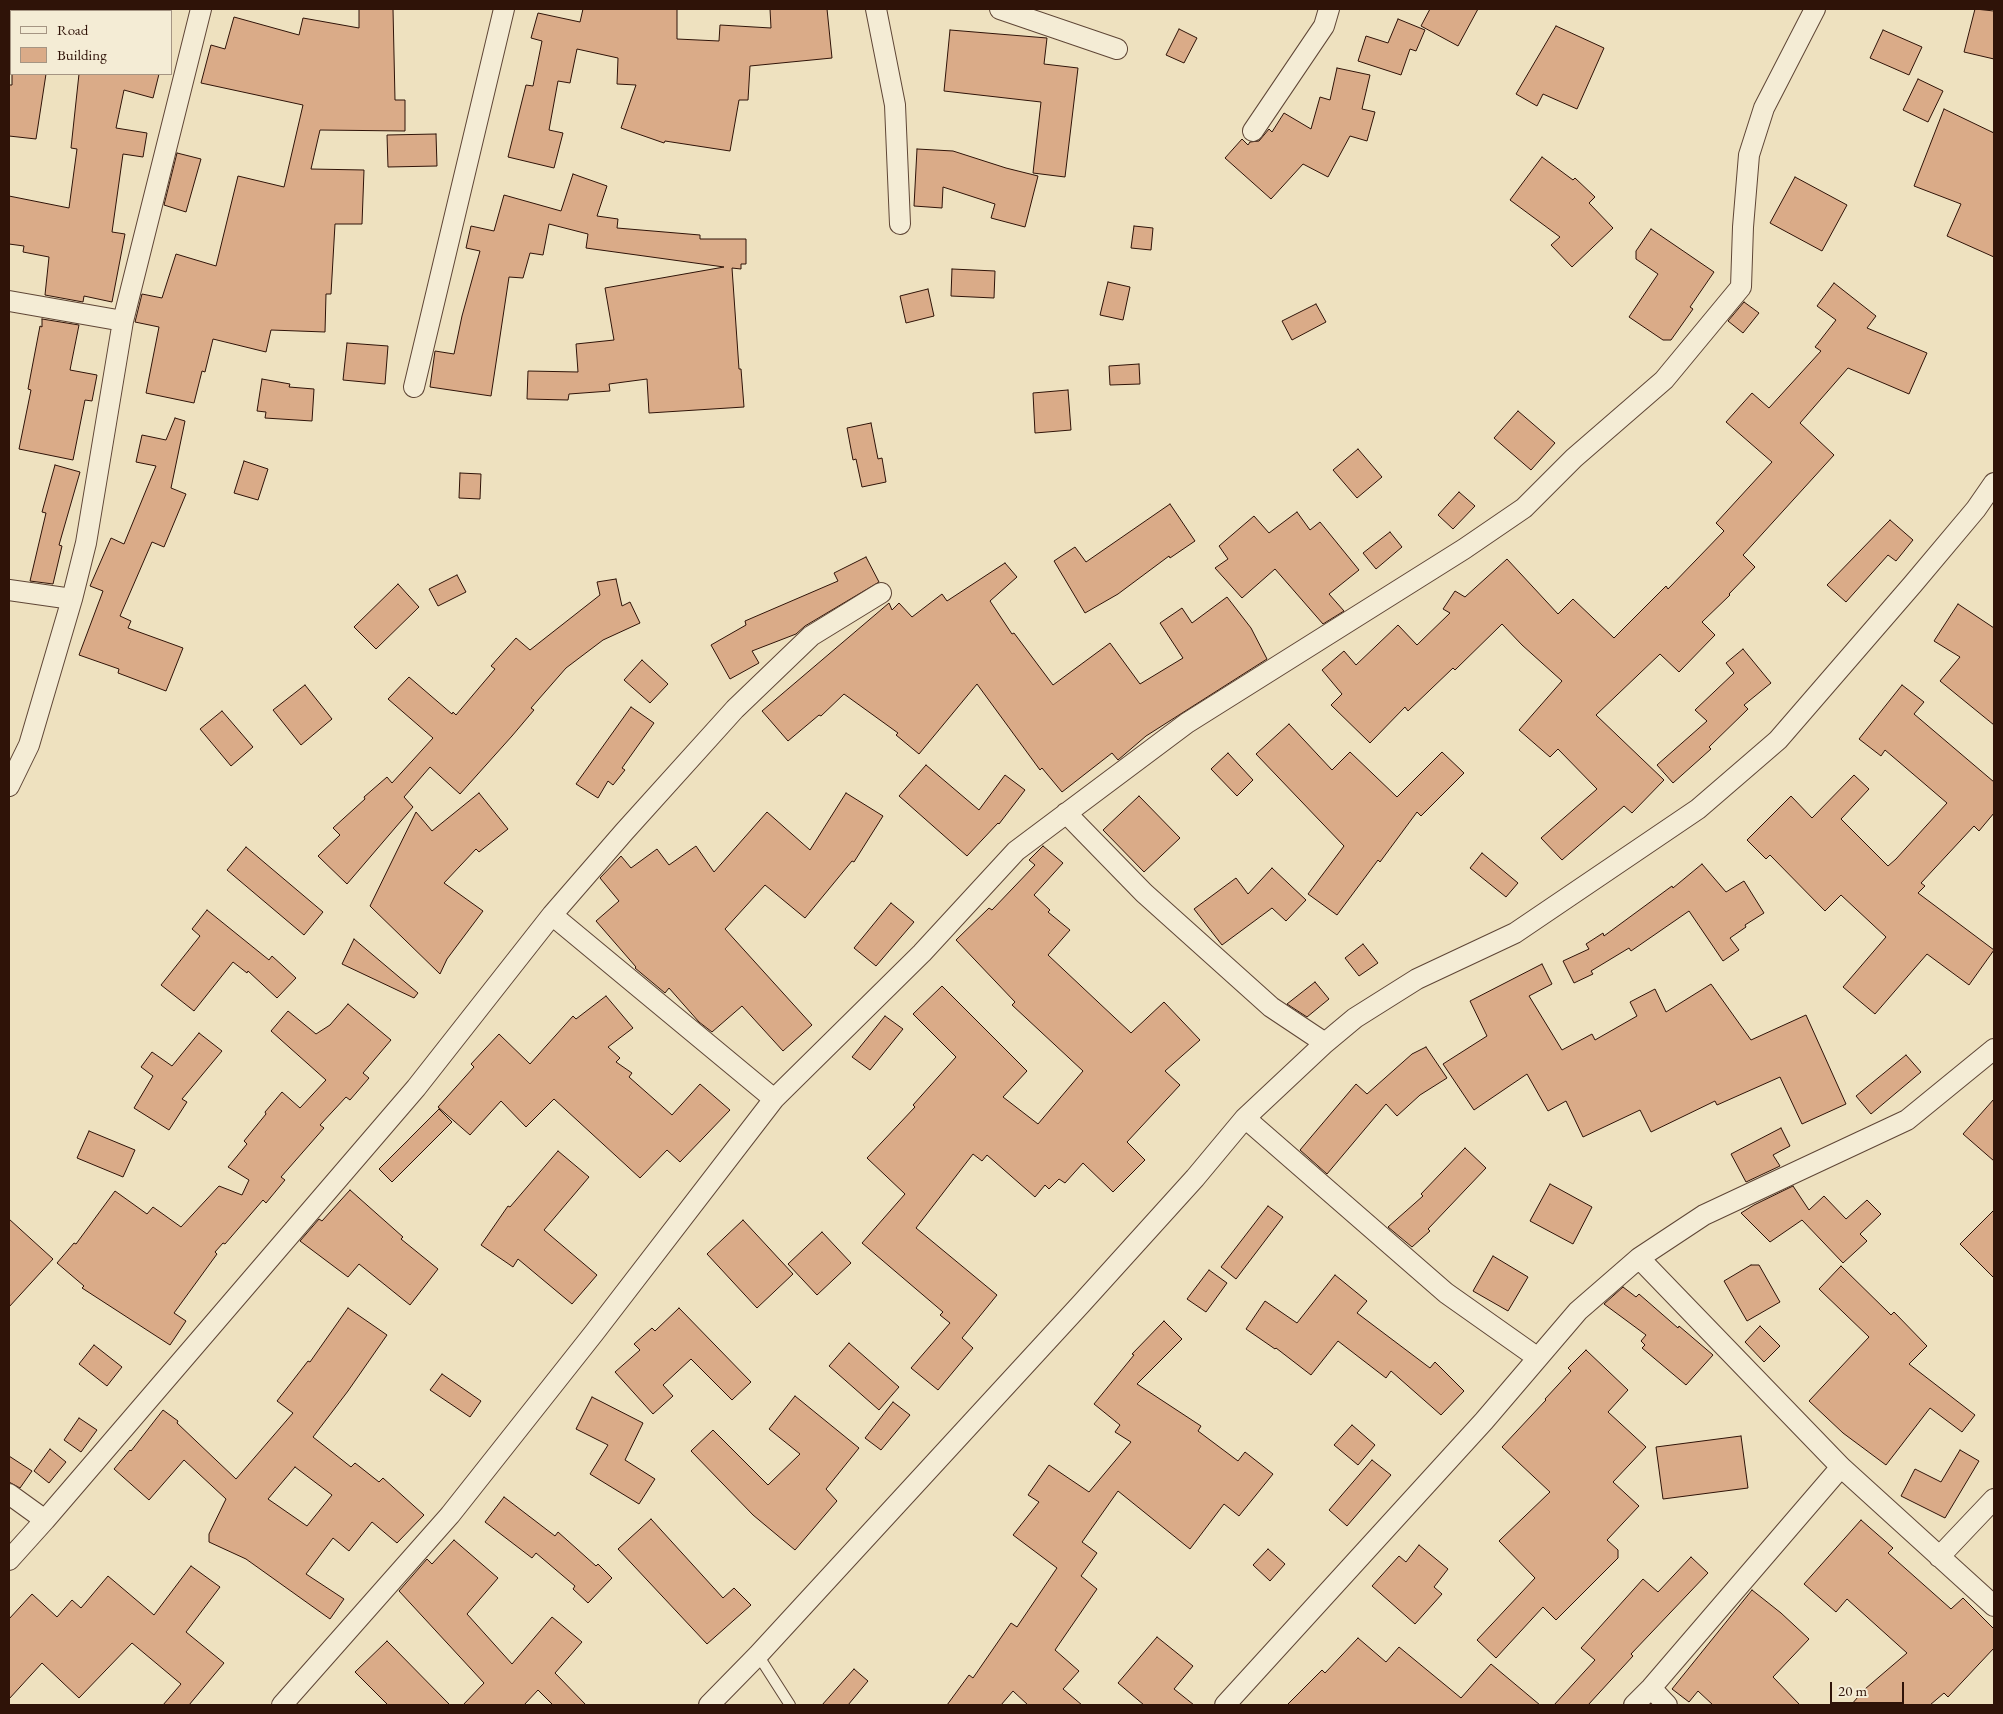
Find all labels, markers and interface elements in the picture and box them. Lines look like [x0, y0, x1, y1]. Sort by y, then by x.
legend [10, 10, 172, 75]
text: Road [57, 20, 88, 39]
text: Building [57, 45, 107, 64]
scale bar [1833, 1672, 1907, 1704]
text: 20 m [1838, 1681, 1867, 1700]

